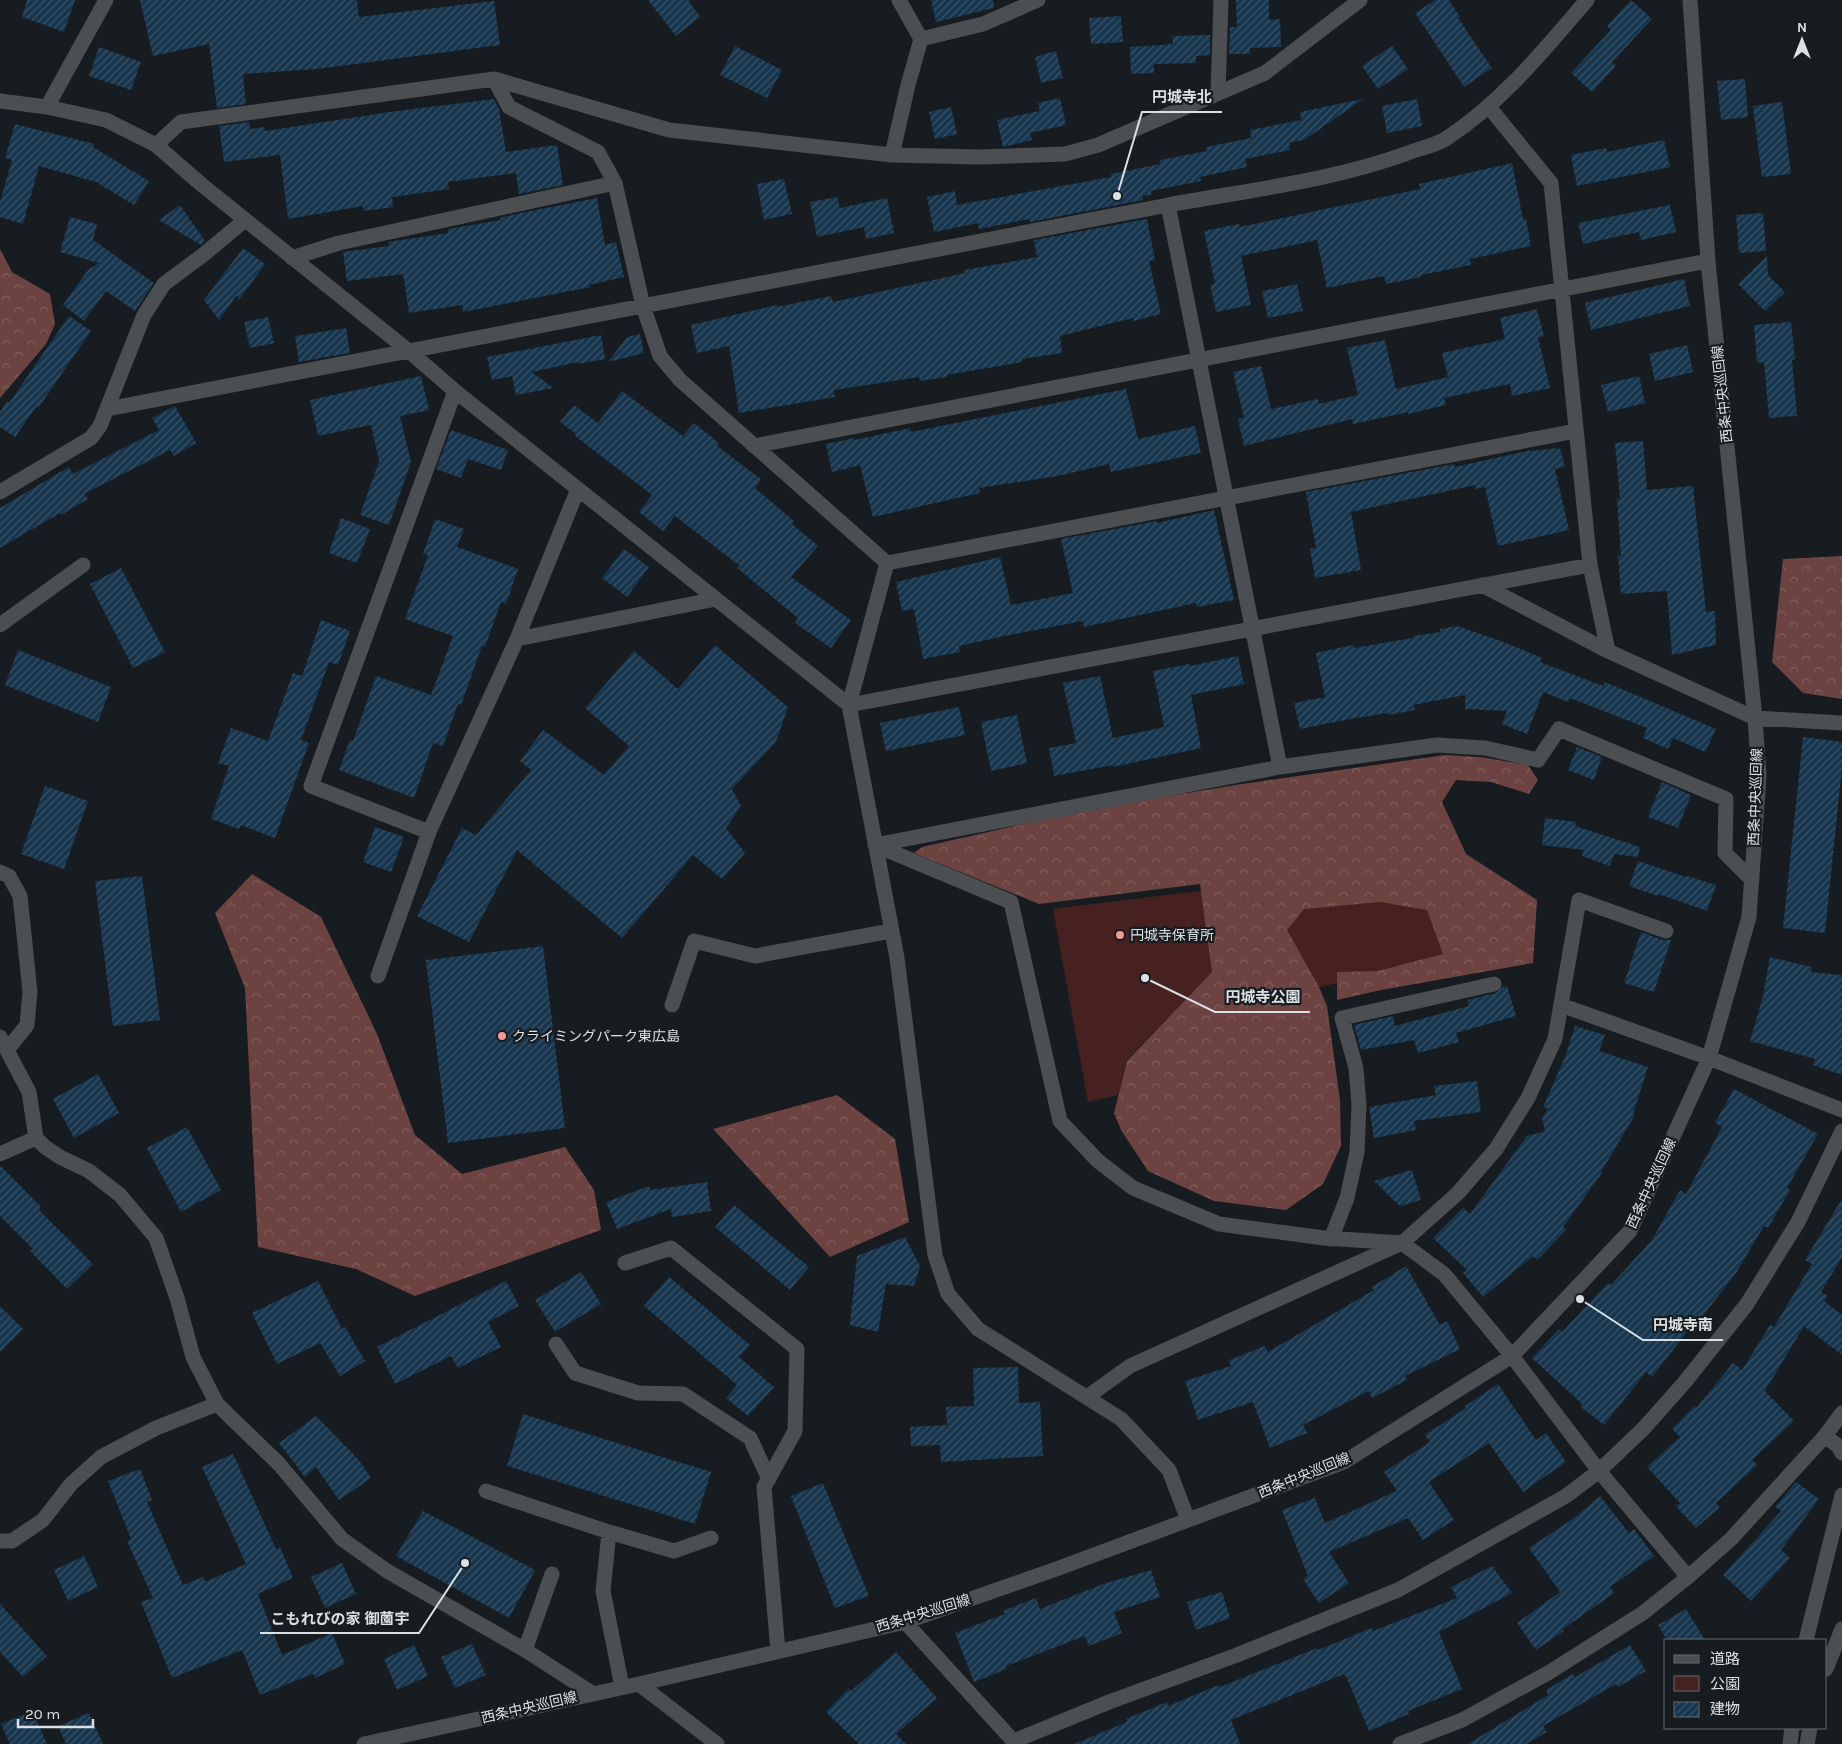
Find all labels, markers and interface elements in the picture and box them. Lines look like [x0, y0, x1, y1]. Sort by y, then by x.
north arrow [1777, 15, 1827, 65]
text: N [1797, 19, 1807, 36]
callout: 円城寺北 [1142, 82, 1222, 112]
text: 円城寺北 [1152, 88, 1212, 106]
street label: 西条中央巡回線 [1709, 344, 1736, 444]
street label: 西条中央巡回線 [1745, 748, 1766, 846]
place label: 円城寺保育所 [1130, 927, 1214, 944]
marker: 円城寺保育所 [1114, 929, 1126, 941]
callout: 円城寺公園 [1215, 982, 1310, 1012]
text: 円城寺公園 [1225, 988, 1301, 1006]
place label: クライミングパーク東広島 [512, 1028, 680, 1045]
marker: クライミングパーク東広島 [496, 1030, 508, 1042]
street label: 西条中央巡回線 [1623, 1135, 1680, 1231]
callout: 円城寺南 [1643, 1310, 1723, 1340]
text: 円城寺南 [1653, 1316, 1713, 1334]
street label: 西条中央巡回線 [1256, 1449, 1353, 1502]
street label: 西条中央巡回線 [874, 1591, 972, 1636]
callout: こもれびの家 御薗宇 [260, 1603, 419, 1633]
text: こもれびの家 御薗宇 [271, 1610, 409, 1628]
legend [1664, 1639, 1827, 1729]
text: 道路 [1710, 1650, 1740, 1668]
text: 公園 [1710, 1675, 1740, 1693]
street label: 西条中央巡回線 [479, 1688, 579, 1727]
scale bar [18, 1696, 92, 1728]
text: 建物 [1710, 1700, 1740, 1718]
text: 20 m [25, 1705, 60, 1723]

